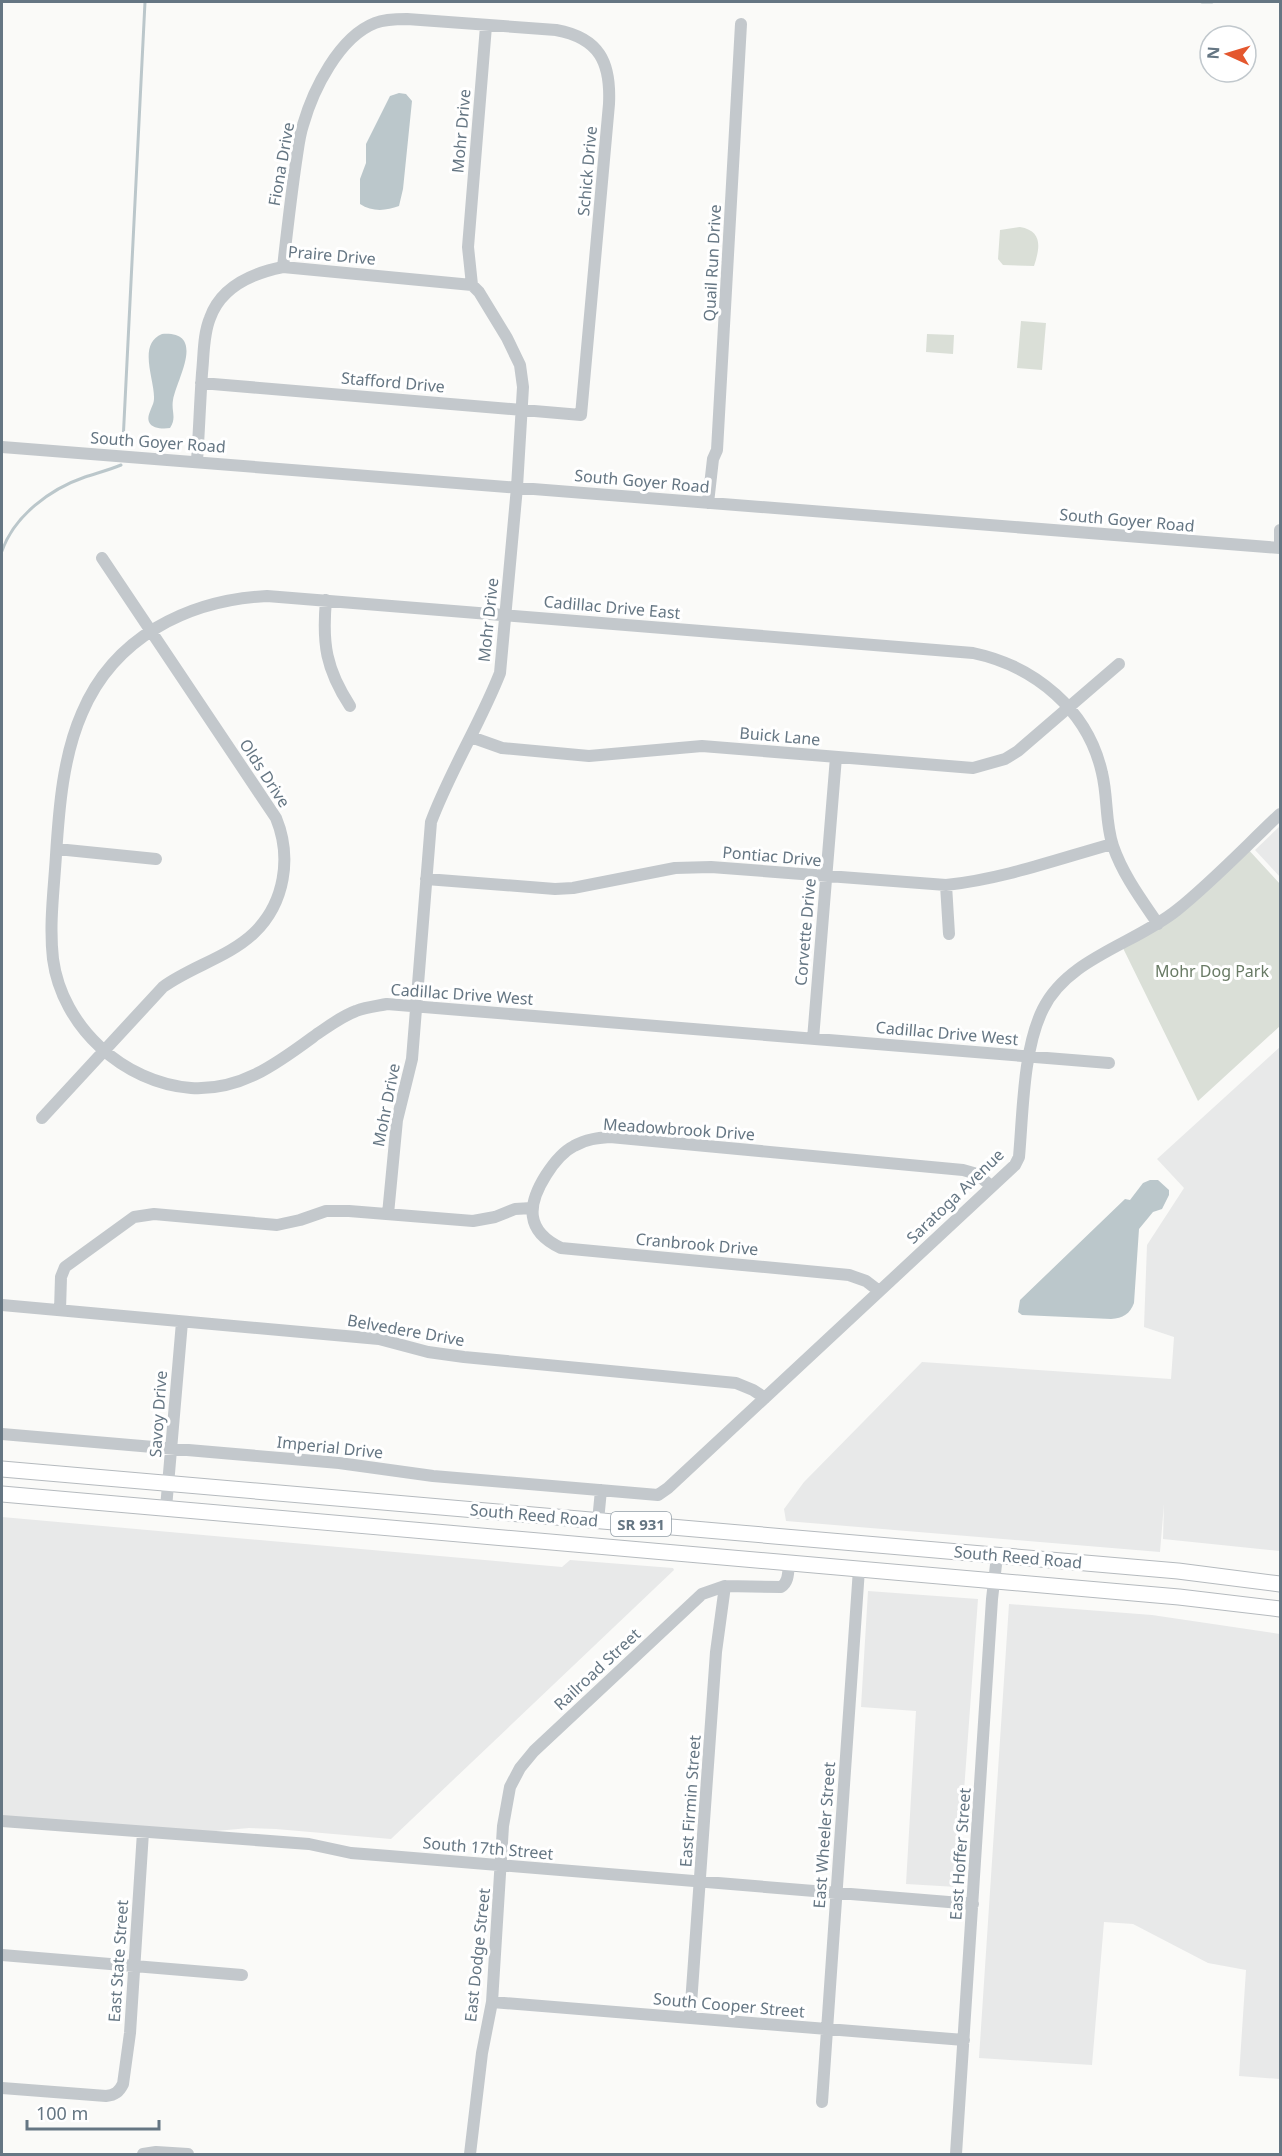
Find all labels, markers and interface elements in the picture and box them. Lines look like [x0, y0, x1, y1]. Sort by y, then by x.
north arrow [1198, 24, 1258, 84]
text: N [1202, 46, 1224, 60]
street label: Mohr Drive [446, 88, 476, 174]
street label: Fiona Drive [263, 120, 299, 208]
street label: Schick Drive [572, 125, 602, 217]
street label: Quail Run Drive [698, 204, 726, 322]
street label: Praire Drive [287, 240, 377, 270]
street label: Stafford Drive [340, 367, 446, 397]
street label: South Goyer Road [90, 426, 226, 458]
street label: South Goyer Road [574, 464, 710, 498]
street label: South Goyer Road [1059, 503, 1195, 537]
street label: Mohr Drive [473, 577, 503, 663]
street label: Cadillac Drive East [543, 590, 682, 624]
street label: Buick Lane [739, 722, 821, 750]
street label: Olds Drive [235, 734, 295, 812]
street label: Pontiac Drive [721, 841, 823, 871]
street label: Corvette Drive [789, 877, 821, 987]
park label: Mohr Dog Park [1155, 960, 1269, 982]
street label: Cadillac Drive West [390, 978, 534, 1010]
street label: Cadillac Drive West [875, 1016, 1019, 1050]
street label: Mohr Drive [367, 1061, 405, 1149]
street label: Meadowbrook Drive [602, 1113, 756, 1145]
street label: Saratoga Avenue [901, 1144, 1009, 1248]
street label: Cranbrook Drive [635, 1228, 759, 1260]
street label: Belvedere Drive [346, 1309, 466, 1351]
street label: Savoy Drive [144, 1370, 172, 1458]
street label: Imperial Drive [276, 1430, 384, 1464]
street label: South Reed Road [469, 1498, 599, 1532]
road number: SR 931 [611, 1512, 671, 1536]
street label: South Reed Road [953, 1540, 1083, 1574]
street label: Railroad Street [549, 1623, 645, 1715]
street label: East Firmin Street [674, 1734, 706, 1868]
street label: East Wheeler Street [808, 1761, 840, 1909]
street label: East Hoffer Street [944, 1787, 976, 1921]
street label: South 17th Street [422, 1831, 554, 1865]
street label: East Dodge Street [459, 1887, 495, 2023]
street label: East State Street [103, 1899, 133, 2023]
street label: South Cooper Street [652, 1987, 806, 2023]
scale bar [27, 2093, 159, 2131]
text: 100 m [36, 2101, 88, 2125]

